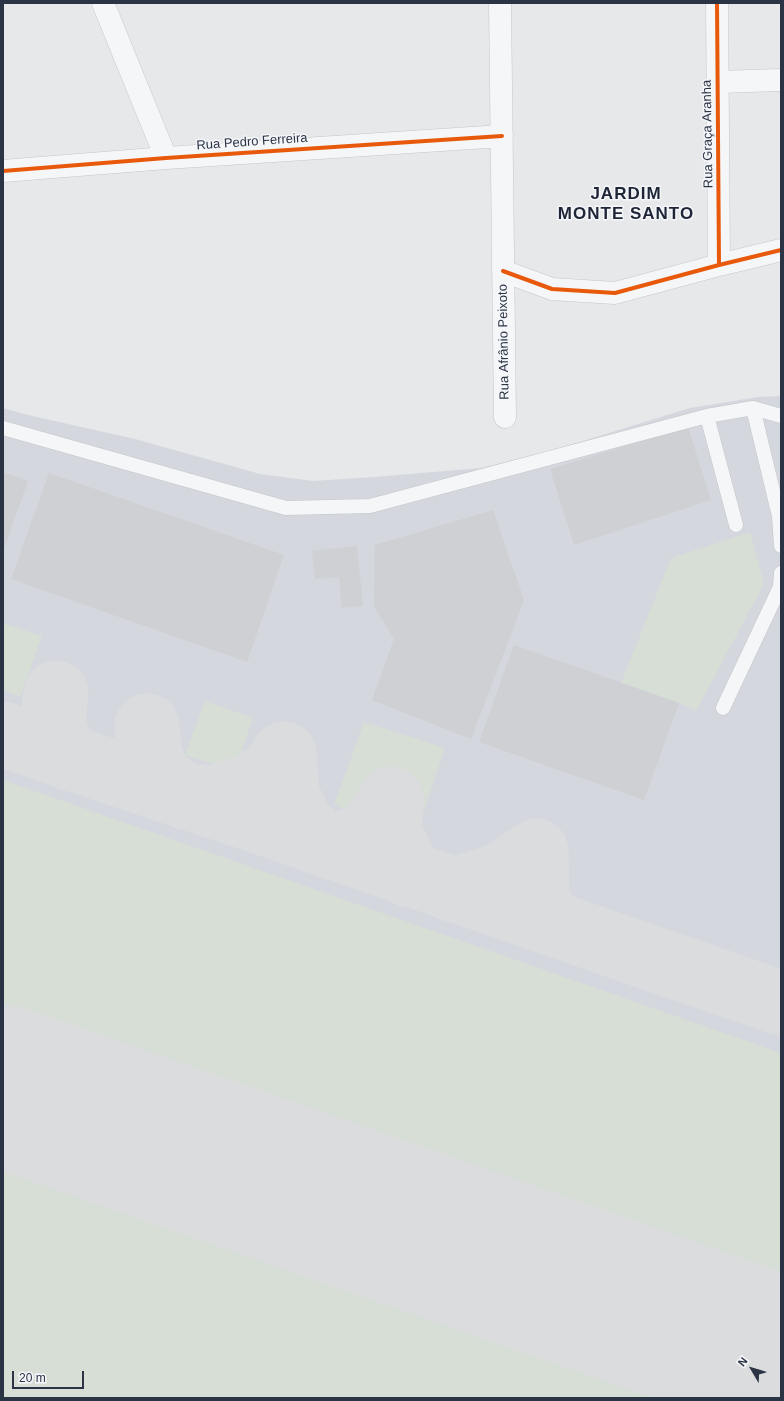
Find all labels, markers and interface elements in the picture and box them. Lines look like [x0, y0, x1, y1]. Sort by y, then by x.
street label: Rua Graça Aranha [699, 80, 717, 188]
street label: Rua Pedro Ferreira [196, 130, 308, 154]
district label: JARDIM MONTE SANTO [558, 184, 694, 224]
street label: Rua Afrânio Peixoto [495, 284, 513, 400]
north arrow [732, 1349, 772, 1389]
text: N [735, 1355, 750, 1368]
scale bar [14, 1363, 86, 1389]
text: 20 m [19, 1371, 46, 1385]

